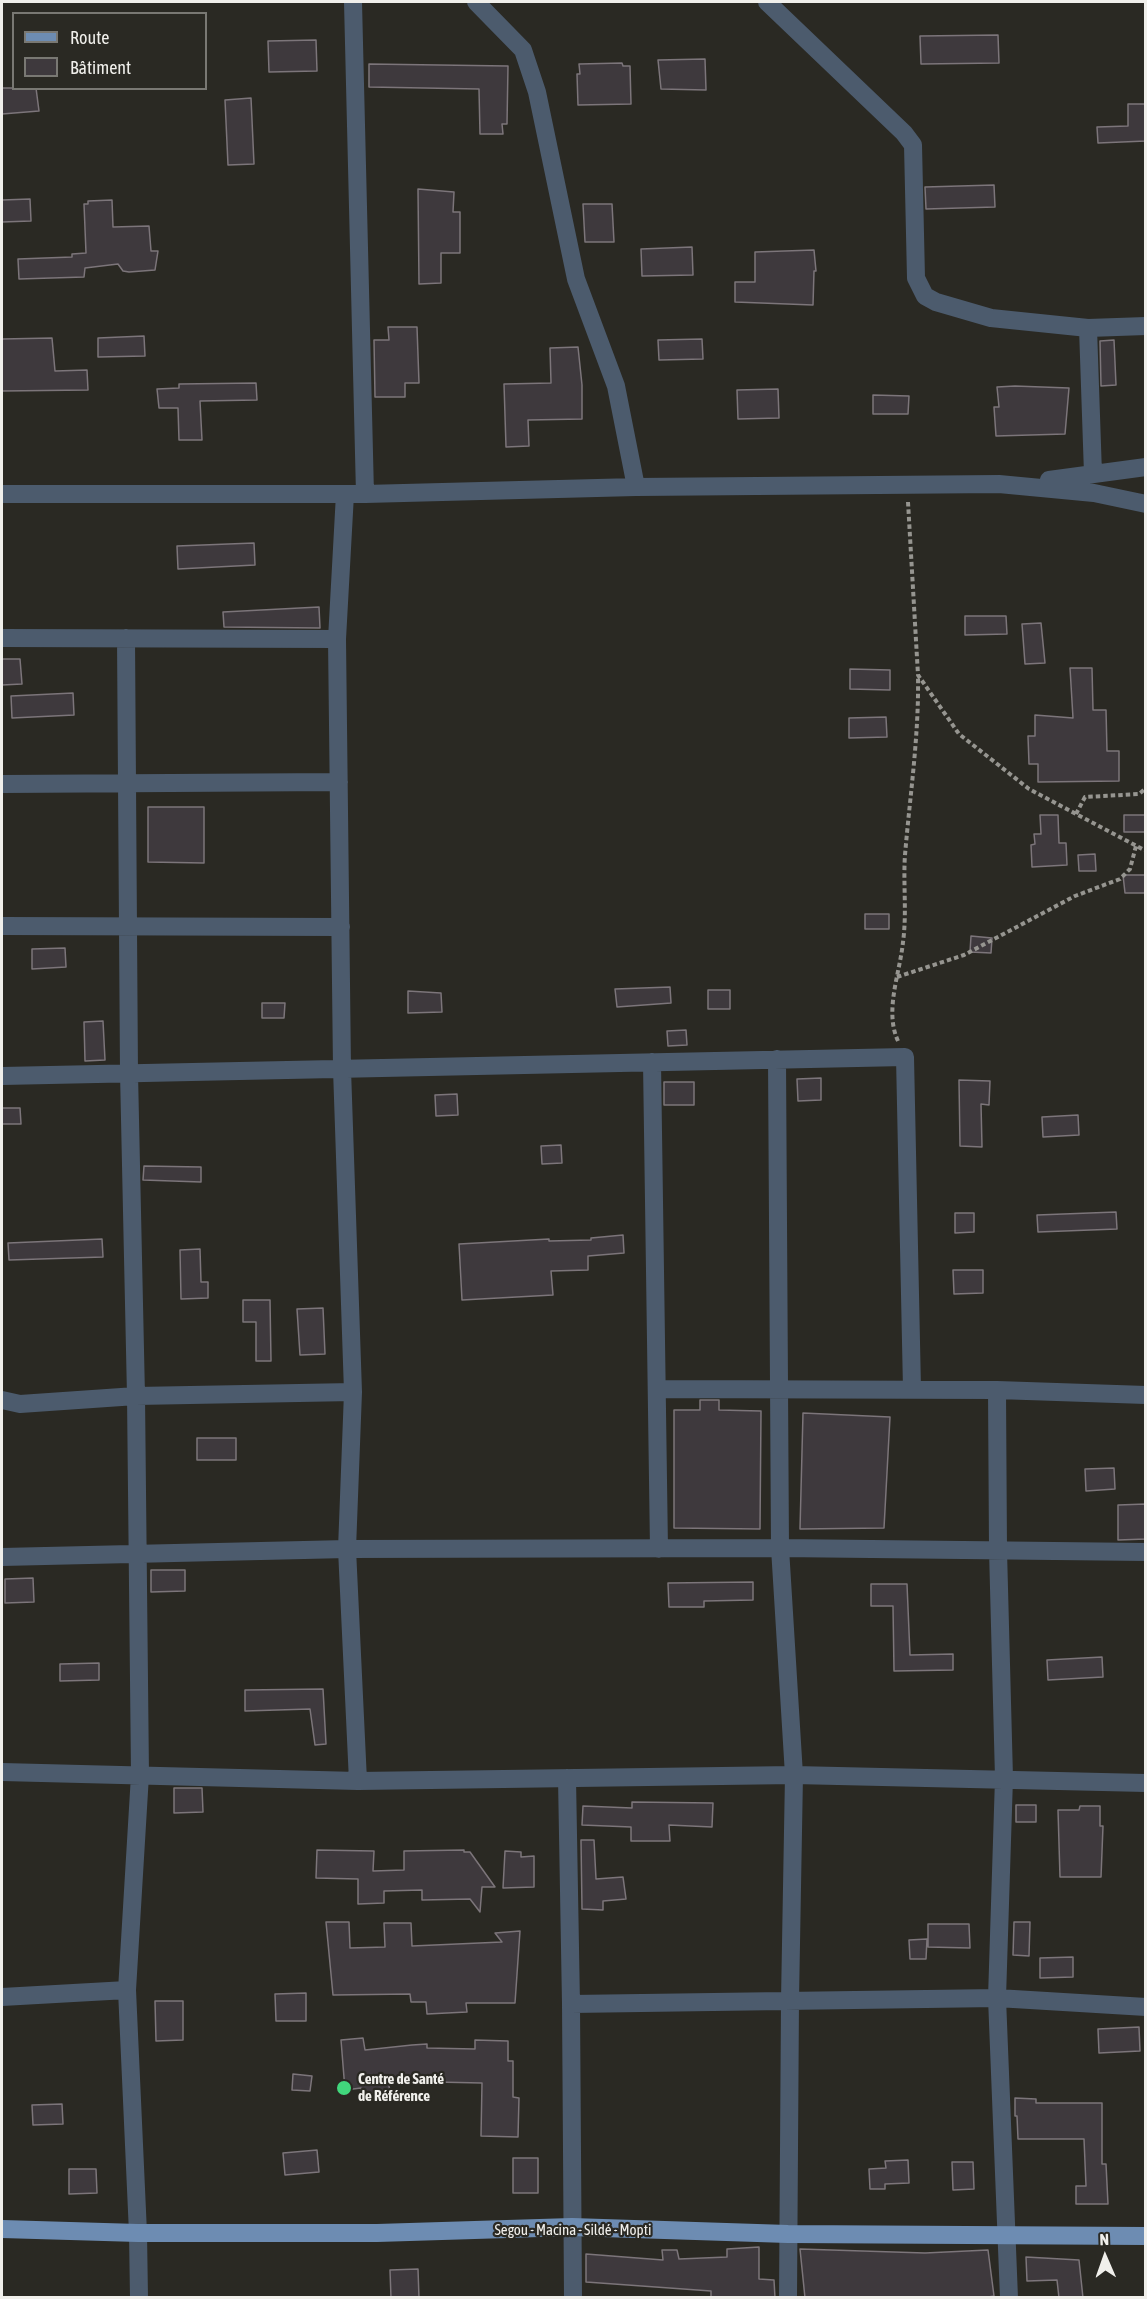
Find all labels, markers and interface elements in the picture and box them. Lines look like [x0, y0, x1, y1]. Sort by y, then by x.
legend [12, 12, 207, 90]
text: Route [70, 27, 109, 48]
text: Bâtiment [70, 57, 131, 78]
place label: Centre de Santé de Référence [358, 2070, 444, 2105]
marker: Centre de Santé de Référence [335, 2079, 353, 2097]
street label: Segou - Macina - Sildé - Mopti [495, 2221, 651, 2239]
north arrow [1075, 2227, 1135, 2287]
text: N [1099, 2230, 1109, 2248]

